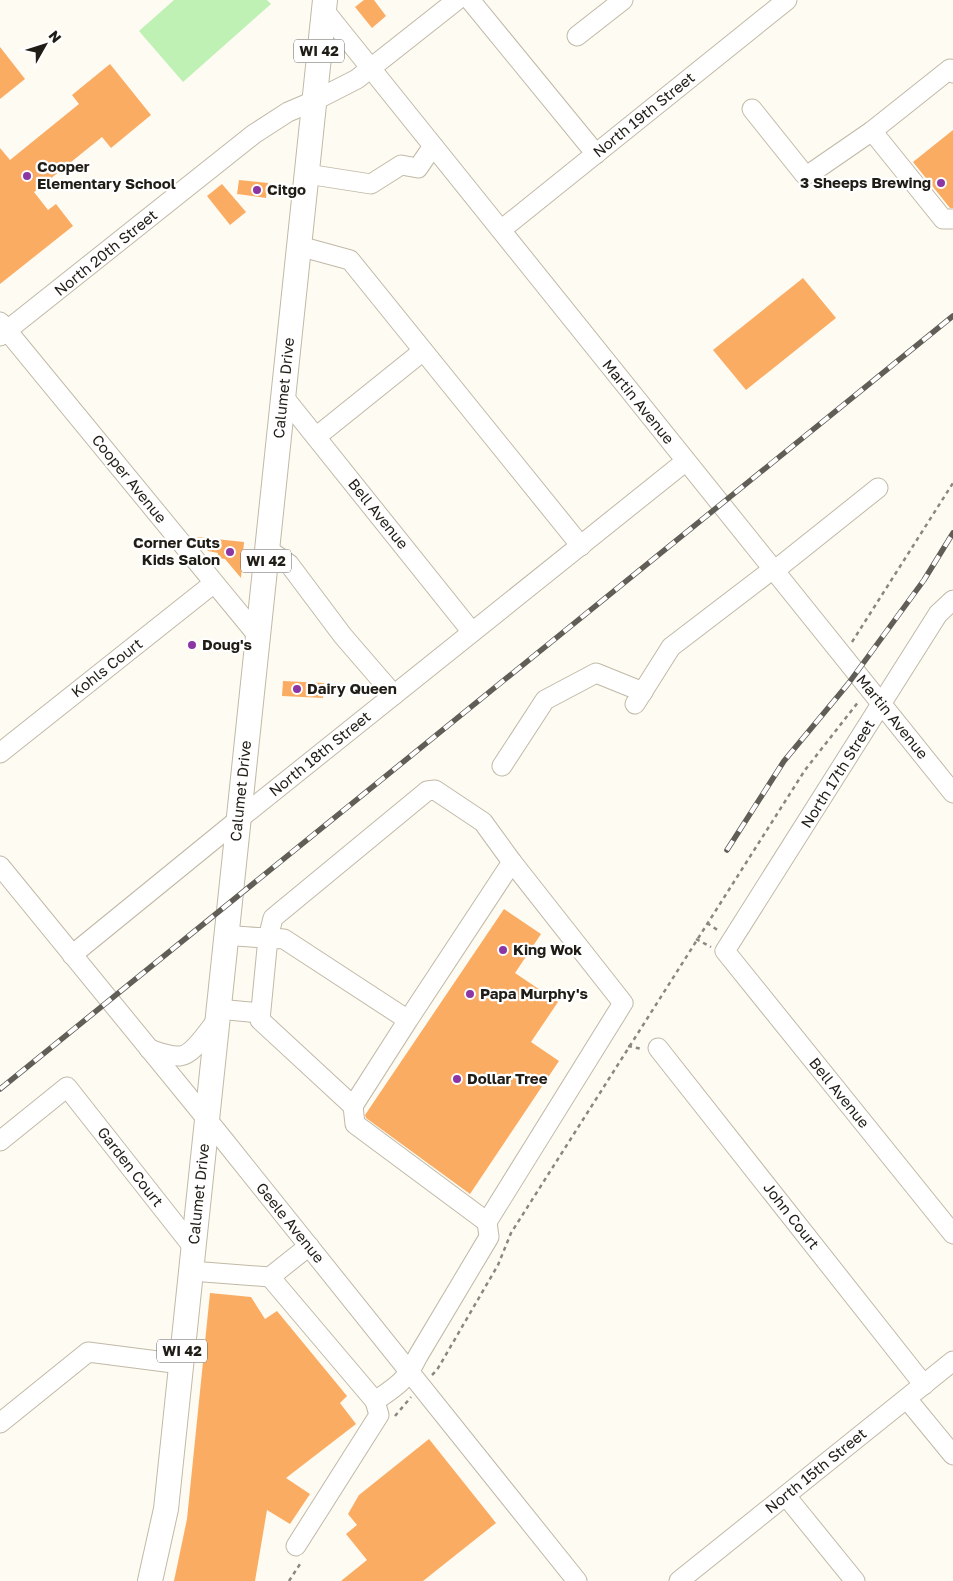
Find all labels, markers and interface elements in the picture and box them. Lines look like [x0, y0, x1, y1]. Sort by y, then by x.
north arrow [20, 20, 70, 70]
text: N [46, 27, 65, 46]
road number: WI 42 [294, 40, 344, 62]
street label: North 19th Street [589, 68, 698, 161]
place label: Cooper Elementary School [37, 157, 176, 192]
marker: Cooper Elementary School [21, 170, 33, 182]
place label: 3 Sheeps Brewing [800, 173, 931, 191]
marker: 3 Sheeps Brewing [935, 177, 947, 189]
place label: Citgo [267, 180, 306, 198]
marker: Citgo [251, 184, 263, 196]
street label: North 20th Street [50, 205, 160, 299]
street label: Calumet Drive [269, 336, 297, 439]
street label: Martin Avenue [599, 355, 679, 447]
street label: Cooper Avenue [89, 430, 171, 526]
street label: Bell Avenue [345, 475, 413, 552]
place label: Corner Cuts Kids Salon [133, 533, 220, 568]
marker: Corner Cuts Kids Salon [224, 546, 236, 558]
road number: WI 42 [241, 550, 291, 572]
street label: Kohls Court [67, 634, 145, 701]
place label: Doug's [202, 635, 252, 653]
marker: Doug's [186, 639, 198, 651]
street label: Martin Avenue [853, 670, 933, 762]
place label: Dairy Queen [307, 679, 397, 697]
marker: Dairy Queen [291, 683, 303, 695]
street label: North 18th Street [265, 707, 374, 800]
street label: North 17th Street [797, 716, 878, 831]
street label: Calumet Drive [226, 739, 254, 842]
place label: King Wok [513, 940, 582, 958]
marker: King Wok [497, 944, 509, 956]
place label: Papa Murphy's [480, 984, 588, 1002]
marker: Papa Murphy's [464, 988, 476, 1000]
street label: Bell Avenue [806, 1054, 874, 1131]
place label: Dollar Tree [467, 1069, 548, 1087]
marker: Dollar Tree [451, 1073, 463, 1085]
street label: Garden Court [94, 1123, 167, 1210]
street label: Calumet Drive [184, 1142, 212, 1245]
street label: John Court [760, 1178, 823, 1252]
street label: Geele Avenue [253, 1179, 329, 1266]
road number: WI 42 [157, 1340, 207, 1362]
street label: North 15th Street [761, 1424, 870, 1517]

